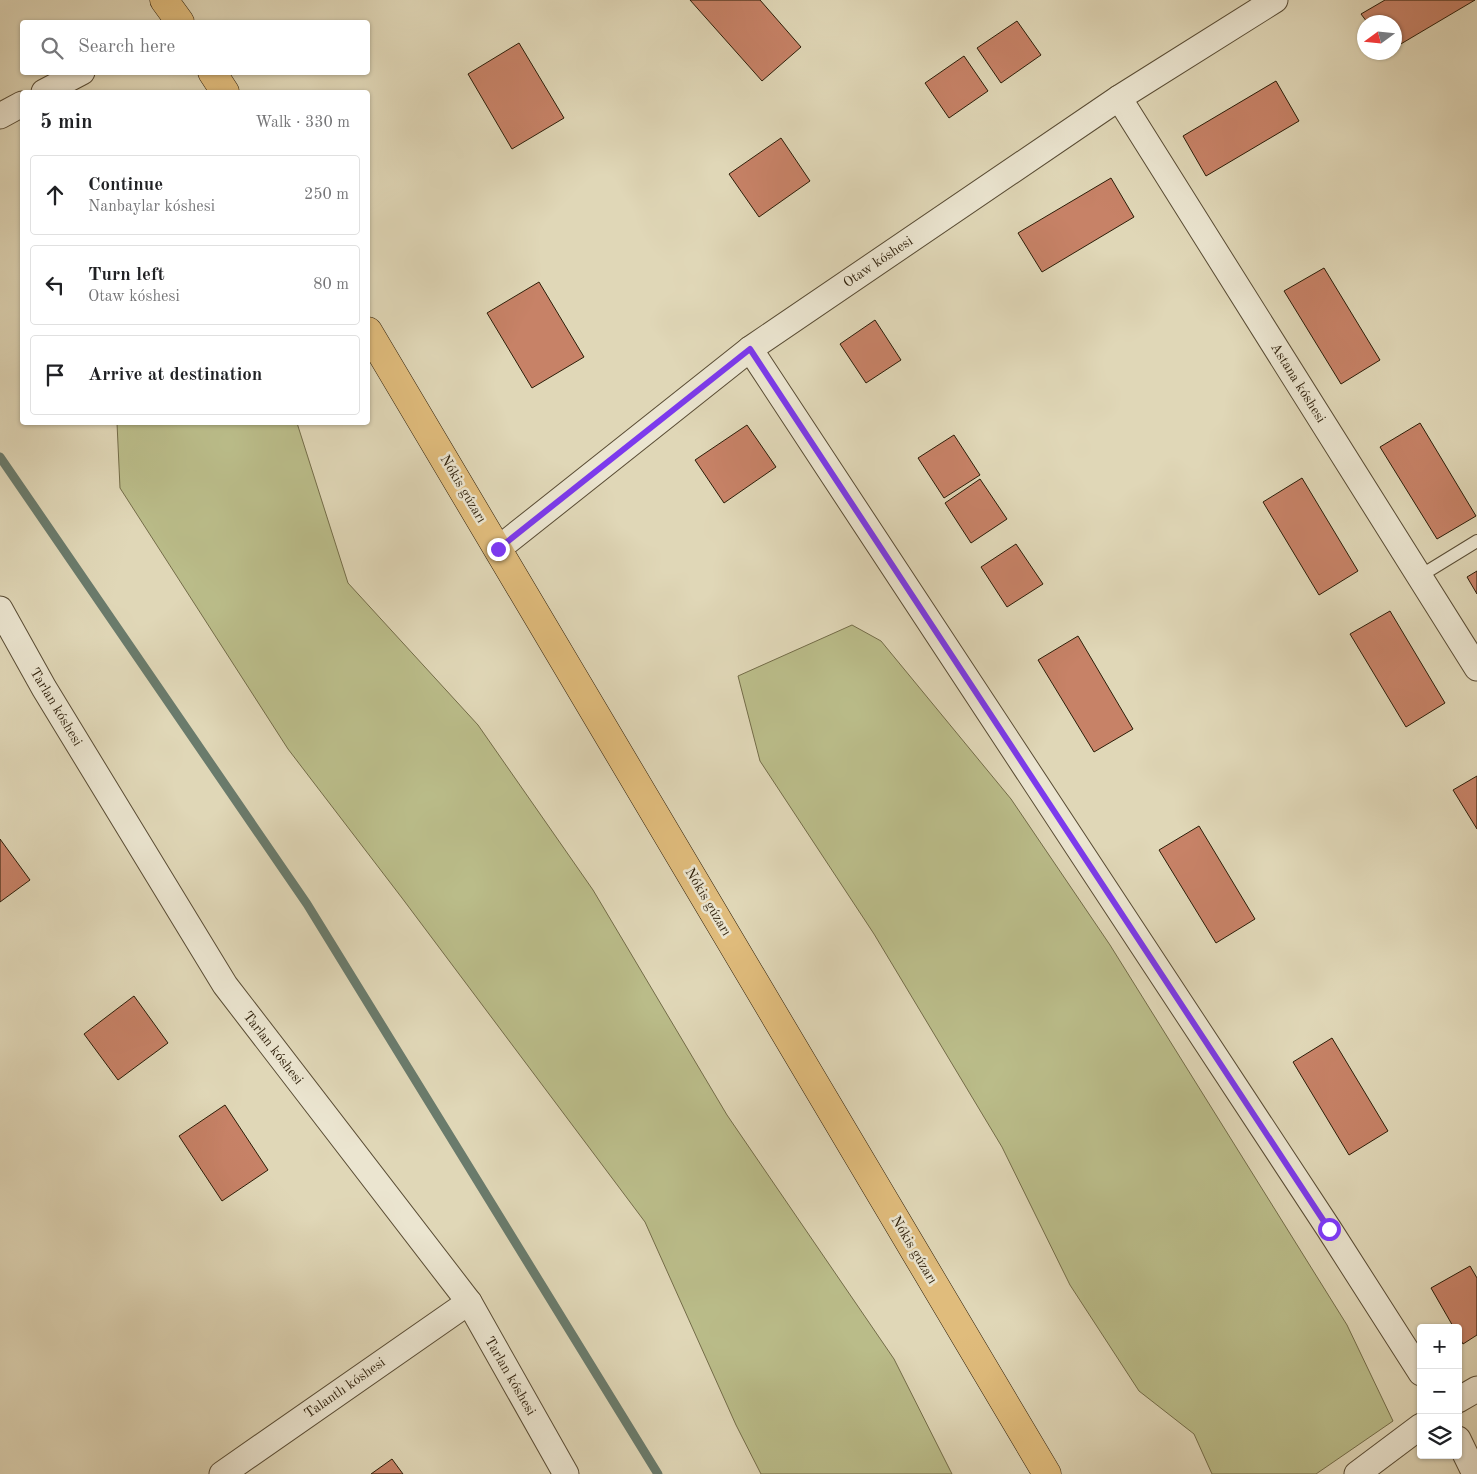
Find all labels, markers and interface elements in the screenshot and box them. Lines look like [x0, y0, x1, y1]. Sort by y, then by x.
north arrow [1357, 15, 1402, 60]
search box [20, 20, 370, 75]
icon: search [38, 34, 66, 62]
text: Search here [78, 38, 175, 57]
text: 5 min [40, 112, 93, 133]
text: Walk · 330 m [255, 115, 350, 131]
text: Continue [88, 176, 163, 195]
icon: ahead [41, 181, 69, 209]
text: 250 m [304, 187, 349, 203]
text: Nanbaylar kóshesi [88, 199, 215, 215]
street label: Otaw kóshesi [841, 234, 915, 290]
text: Turn left [88, 266, 165, 285]
icon: left [41, 271, 69, 299]
text: 80 m [313, 277, 349, 293]
text: Otaw kóshesi [88, 289, 180, 305]
street label: Astana kóshesi [1268, 341, 1328, 426]
icon: arrive [41, 361, 69, 389]
text: Arrive at destination [88, 366, 262, 385]
street label: Nókis gúzarı [437, 453, 489, 526]
route end [487, 538, 510, 561]
street label: Tarlan kóshesi [27, 666, 85, 749]
street label: Nókis gúzarı [682, 866, 734, 939]
street label: Tarlan kóshesi [240, 1009, 306, 1087]
street label: Nókis gúzarı [888, 1214, 940, 1287]
route start [1318, 1218, 1341, 1241]
map controls [1417, 1324, 1462, 1459]
button: + [1417, 1324, 1462, 1369]
street label: Tarlan kóshesi [482, 1334, 538, 1418]
street label: Talantlı kóshesi [302, 1355, 388, 1421]
button: − [1417, 1369, 1462, 1414]
button: layers [1417, 1414, 1462, 1459]

